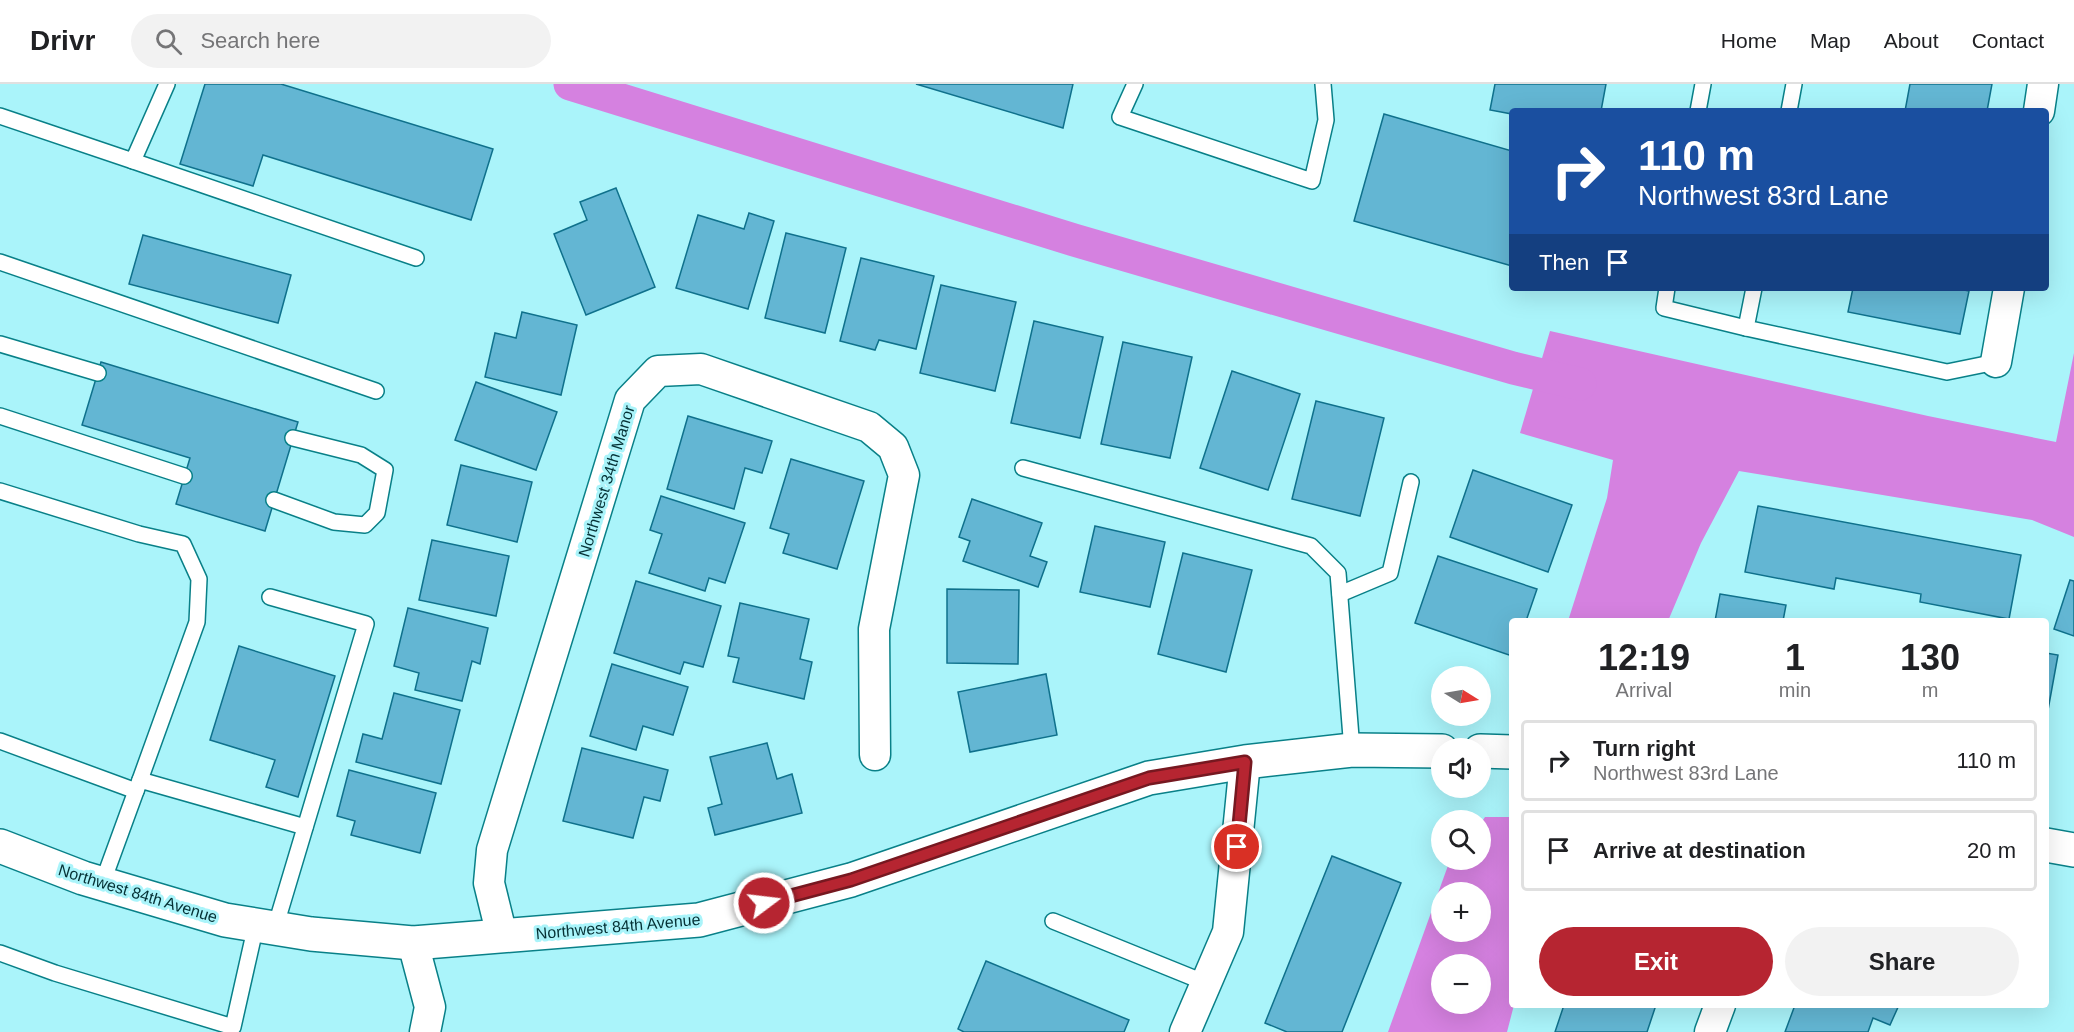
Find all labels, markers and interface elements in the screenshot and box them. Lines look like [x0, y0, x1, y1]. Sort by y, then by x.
search box [131, 14, 551, 68]
text: Drivr [30, 25, 95, 56]
icon: search [152, 25, 185, 58]
text: Search here [200, 28, 320, 53]
text: Home [1721, 29, 1777, 52]
text: Map [1810, 29, 1851, 52]
text: About [1884, 29, 1939, 52]
text: Contact [1972, 29, 2044, 52]
icon: right [1539, 132, 1617, 210]
text: 110 m [1638, 132, 1755, 179]
text: Northwest 83rd Lane [1638, 181, 1889, 211]
icon: arrive [1601, 246, 1634, 279]
text: Then [1539, 250, 1589, 275]
street label: Northwest 34th Manor [575, 403, 638, 559]
text: 12:19 [1598, 637, 1690, 678]
text: 1 [1785, 637, 1805, 678]
text: 130 [1900, 637, 1960, 678]
north arrow [1431, 666, 1491, 726]
map controls [1431, 666, 1491, 1014]
text: Arrival [1616, 679, 1672, 701]
text: min [1779, 679, 1811, 701]
text: m [1922, 679, 1938, 701]
text: Turn right [1593, 736, 1695, 761]
button: sound [1431, 738, 1491, 798]
icon: right [1542, 744, 1575, 777]
text: 110 m [1956, 748, 2016, 773]
text: Northwest 83rd Lane [1593, 762, 1779, 784]
button: search [1431, 810, 1491, 870]
pin [1211, 821, 1262, 872]
icon: arrive [1220, 830, 1253, 863]
icon: arrive [1542, 834, 1575, 867]
text: Arrive at destination [1593, 838, 1806, 863]
text: 20 m [1967, 838, 2016, 863]
street label: Northwest 84th Avenue [56, 861, 219, 926]
position arrow [732, 871, 796, 935]
button: + [1431, 882, 1491, 942]
street label: Northwest 84th Avenue [535, 911, 701, 942]
button: Exit [1539, 927, 1773, 996]
button: Share [1785, 927, 2019, 996]
button: − [1431, 954, 1491, 1014]

